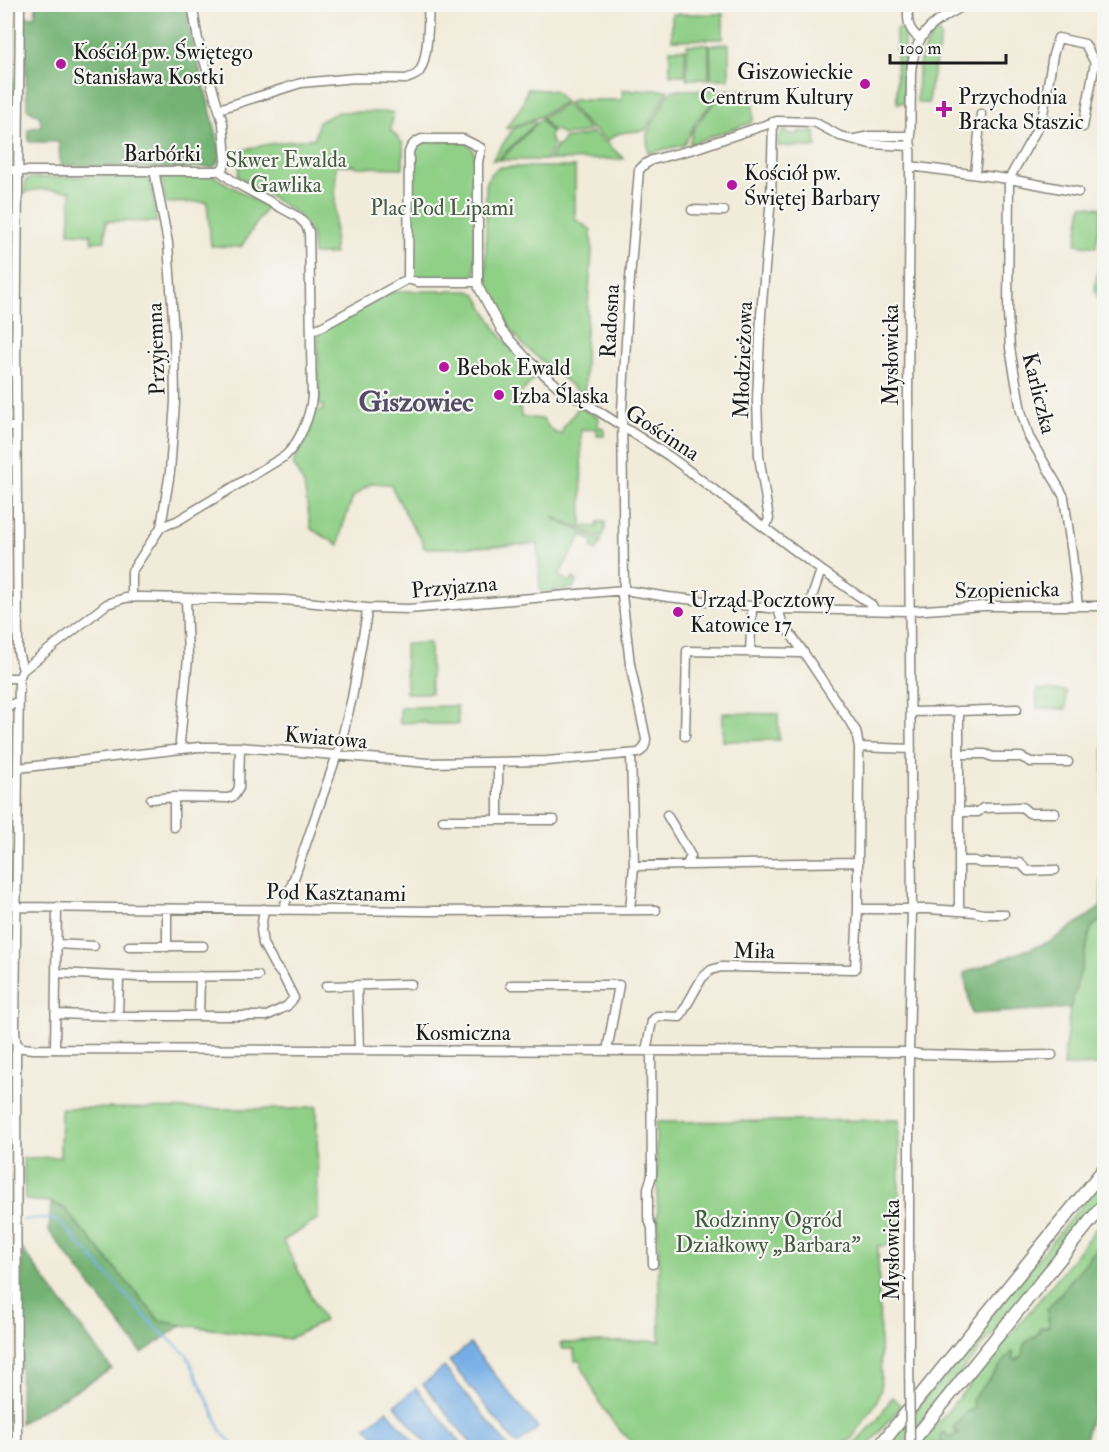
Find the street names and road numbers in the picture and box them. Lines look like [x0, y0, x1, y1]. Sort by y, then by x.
street label: Barbórki [123, 140, 201, 168]
street label: Radosna [594, 282, 626, 359]
street label: Młodzieżowa [727, 300, 759, 419]
street label: Przyjemna [140, 301, 172, 396]
street label: Mysłowicka [877, 303, 905, 406]
street label: Karliczka [1015, 350, 1063, 438]
street label: Gościnna [620, 398, 706, 468]
street label: Przyjazna [410, 569, 499, 605]
street label: Szopienicka [954, 575, 1061, 606]
street label: Kwiatowa [283, 720, 370, 756]
street label: Pod Kasztanami [266, 878, 407, 908]
street label: Miła [733, 937, 776, 965]
street label: Kosmiczna [415, 1019, 512, 1047]
street label: Mysłowicka [878, 1198, 906, 1301]

